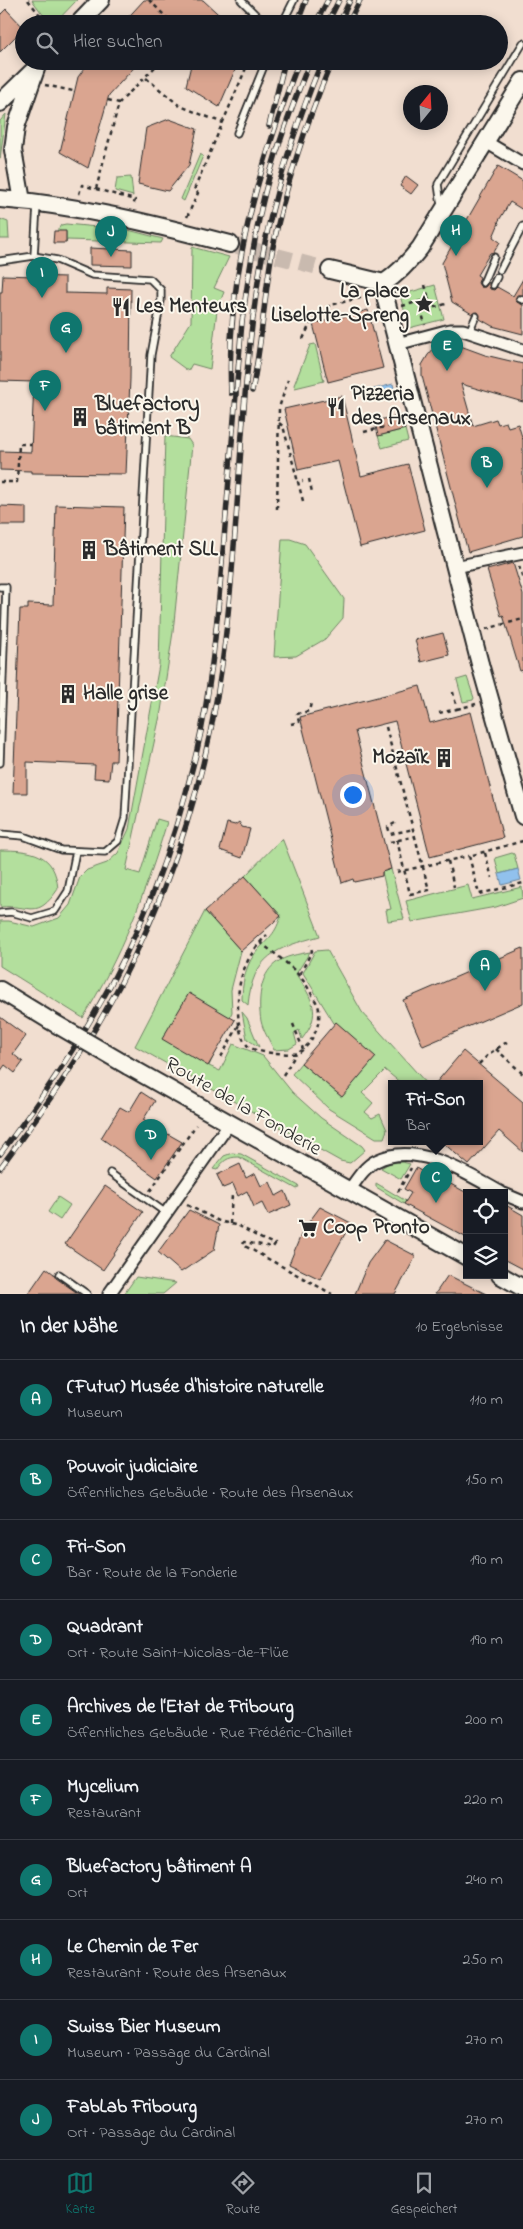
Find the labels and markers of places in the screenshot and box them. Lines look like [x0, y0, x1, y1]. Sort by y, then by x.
pin: H [440, 215, 472, 256]
pin: J [95, 216, 127, 257]
pin: I [26, 257, 58, 298]
place label: La place Liselotte-Spreng [271, 277, 410, 333]
place label: Les Menteurs [136, 292, 248, 322]
place icon: La place Liselotte-Spreng [413, 293, 435, 315]
restaurant icon: Les Menteurs [110, 296, 132, 318]
pin: G [50, 312, 82, 353]
pin: E [431, 330, 463, 371]
pin: F [29, 370, 61, 411]
place label: Pizzeria des Arsenaux [351, 380, 471, 434]
place label: Bluefactory bâtiment B [94, 390, 200, 444]
restaurant icon: Pizzeria des Arsenaux [325, 396, 347, 418]
building icon: Bluefactory bâtiment B [69, 406, 91, 428]
pin: B [471, 447, 503, 488]
place label: Bâtiment SLL [103, 535, 219, 565]
building icon: Bâtiment SLL [78, 539, 100, 561]
place label: Halle grise [83, 679, 169, 711]
building icon: Halle grise [57, 683, 79, 705]
place label: Mozaïk [372, 743, 430, 773]
building icon: Mozaïk [433, 747, 455, 769]
pin: A [469, 950, 501, 991]
pin: D [135, 1119, 167, 1160]
pin: C [420, 1162, 452, 1203]
place label: Coop Pronto [323, 1213, 430, 1243]
supermarket icon: Coop Pronto [297, 1217, 319, 1239]

